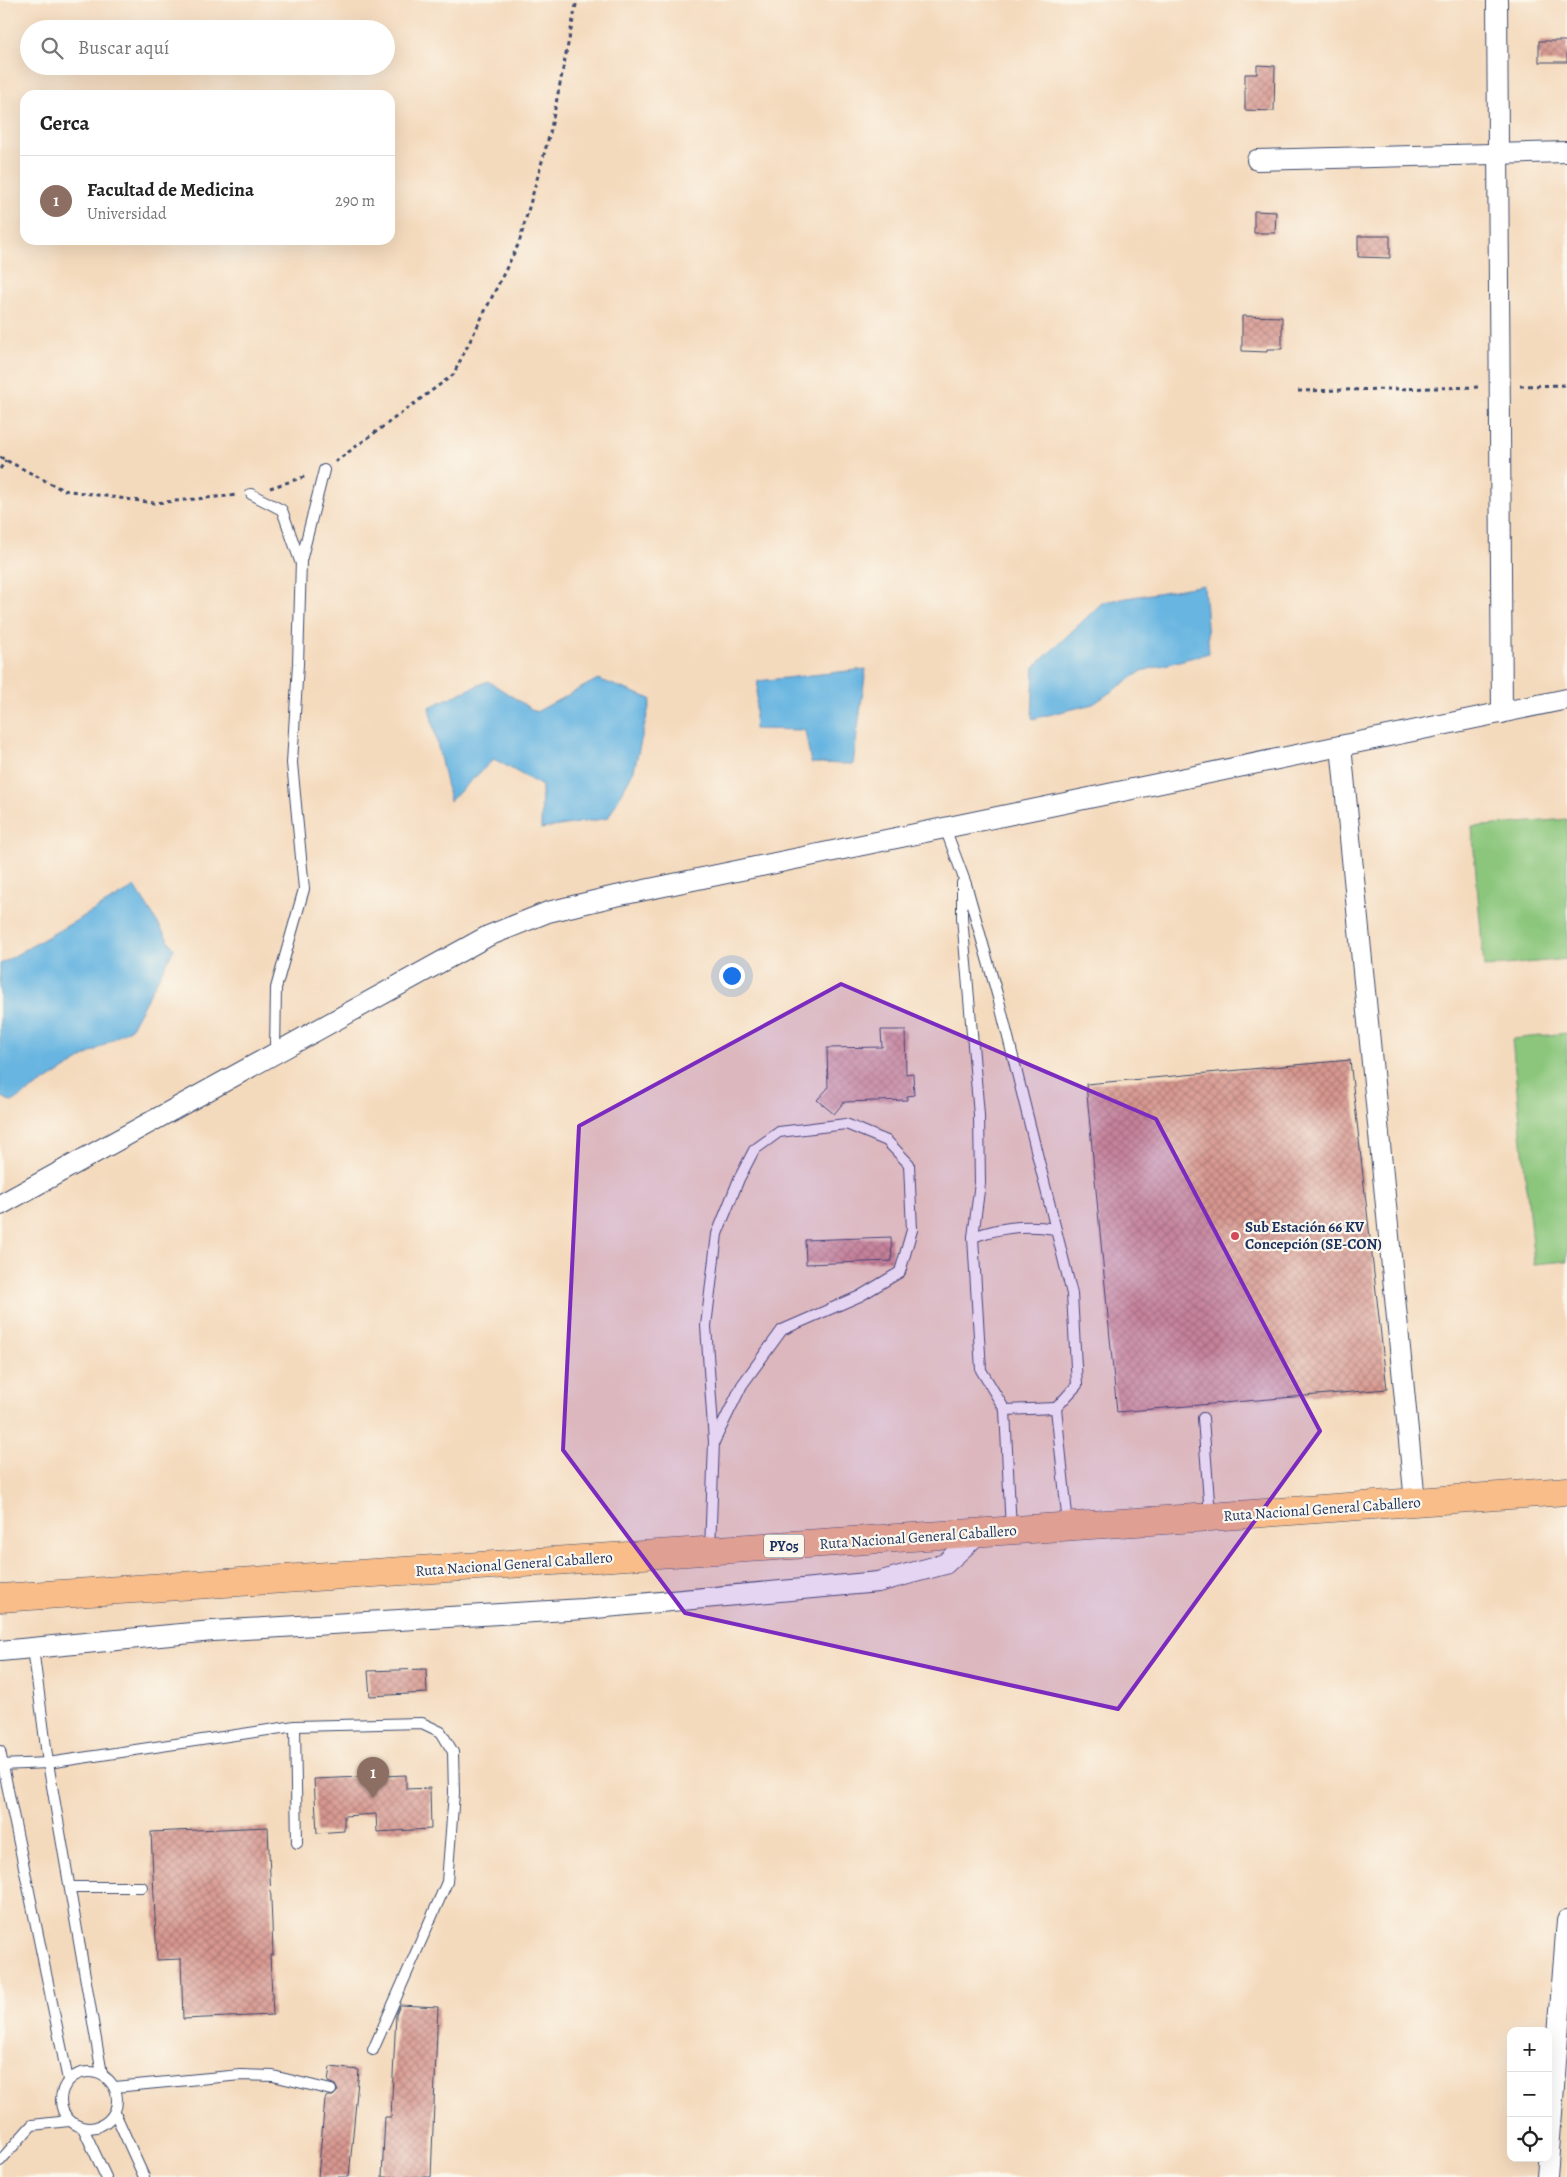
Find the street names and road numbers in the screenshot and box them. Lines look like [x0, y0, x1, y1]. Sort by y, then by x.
street label: Ruta Nacional General Caballero [1223, 1492, 1421, 1526]
street label: Ruta Nacional General Caballero [819, 1520, 1017, 1554]
road number: PY05 [764, 1534, 804, 1558]
street label: Ruta Nacional General Caballero [415, 1547, 613, 1581]

